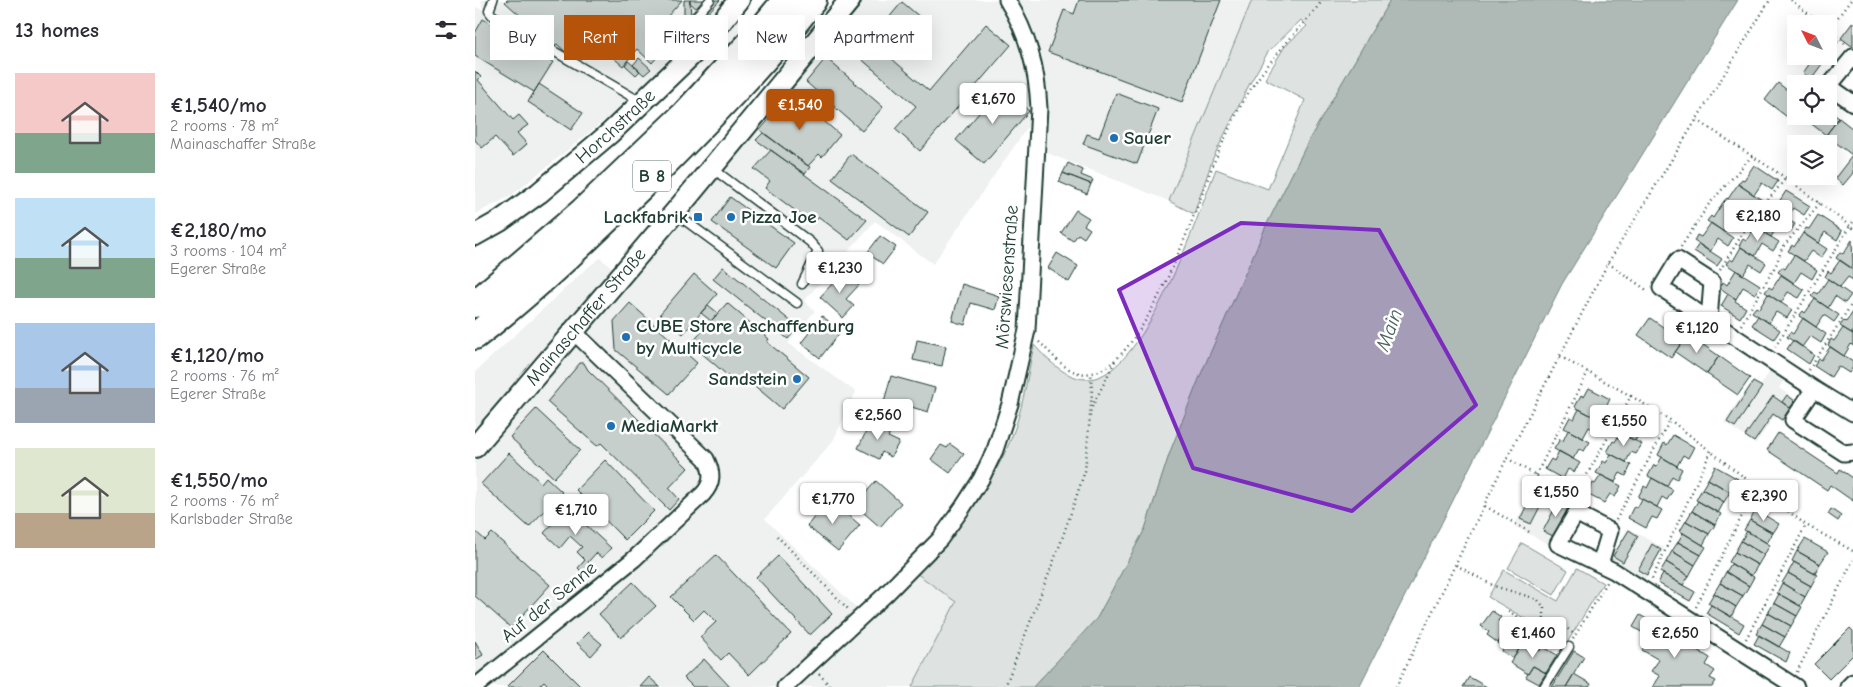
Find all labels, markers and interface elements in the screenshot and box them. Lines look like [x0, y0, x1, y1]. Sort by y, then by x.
chip: Buy [490, 15, 554, 60]
chip: Rent [564, 15, 635, 60]
chip: Filters [645, 15, 728, 60]
chip: New [738, 15, 805, 60]
chip: Apartment [815, 15, 932, 60]
north arrow [1787, 15, 1837, 65]
map controls [1787, 15, 1837, 185]
icon: filters [432, 16, 460, 44]
text: 13 homes [15, 18, 99, 42]
button: locate [1787, 75, 1837, 125]
pin: €1,670 [952, 82, 1034, 125]
street label: Horchstraße [571, 85, 660, 168]
pin: €1,540 [759, 88, 841, 131]
text: €1,670 [970, 90, 1016, 108]
icon: home [55, 93, 115, 153]
text: €1,540/mo [170, 93, 267, 117]
text: €1,540 [777, 96, 823, 114]
text: 2 rooms · 78 m² [170, 117, 278, 135]
place label: Sauer [1124, 127, 1171, 149]
marker: Sauer [1108, 132, 1120, 144]
text: Mainaschaffer Straße [170, 135, 316, 153]
button: layers [1787, 135, 1837, 185]
road number: B 8 [633, 160, 671, 192]
pin: €2,180 [1717, 200, 1799, 242]
street label: Mörswiesenstraße [991, 204, 1023, 350]
place label: Lackfabrik [604, 206, 689, 228]
place label: Pizza Joe [741, 206, 817, 228]
text: €2,180 [1735, 207, 1781, 225]
marker: Lackfabrik [692, 211, 704, 223]
marker: Pizza Joe [725, 211, 737, 223]
icon: home [55, 218, 115, 278]
text: €2,180/mo [170, 218, 267, 242]
text: 3 rooms · 104 m² [170, 242, 286, 260]
street label: Mainaschaffer Straße [521, 244, 650, 390]
pin: €1,230 [799, 252, 881, 294]
text: €1,230 [817, 259, 863, 277]
text: Egerer Straße [170, 260, 266, 278]
water label: Main [1371, 306, 1407, 355]
pin: €1,120 [1656, 312, 1738, 354]
place label: CUBE Store Aschaffenburg by Multicycle [636, 315, 855, 359]
text: €1,120 [1675, 319, 1719, 337]
marker: CUBE Store Aschaffenburg by Multicycle [620, 331, 632, 343]
icon: home [55, 343, 115, 403]
text: €1,120/mo [170, 343, 264, 367]
text: 2 rooms · 76 m² [170, 367, 279, 385]
place label: Sandstein [709, 368, 787, 390]
marker: Sandstein [791, 373, 803, 385]
text: Egerer Straße [170, 385, 266, 403]
pin: €2,560 [837, 398, 919, 441]
pin: €1,550 [1583, 404, 1665, 447]
text: €2,560 [854, 406, 902, 424]
text: €1,550 [1601, 412, 1647, 430]
place label: MediaMarkt [621, 415, 719, 437]
marker: MediaMarkt [605, 420, 617, 432]
icon: home [55, 468, 115, 528]
text: €1,550/mo [170, 468, 268, 492]
pin: €1,550 [1515, 476, 1597, 518]
pin: €2,390 [1723, 480, 1805, 522]
pin: €1,770 [792, 482, 874, 525]
text: €1,550 [1533, 483, 1579, 501]
text: €2,390 [1740, 487, 1788, 505]
text: €1,770 [811, 490, 855, 508]
text: 2 rooms · 76 m² [170, 492, 279, 510]
pin: €1,710 [535, 494, 617, 536]
text: €1,710 [554, 501, 598, 519]
text: Karlsbader Straße [170, 510, 293, 528]
street label: Auf der Senne [497, 557, 601, 647]
pin: €1,460 [1492, 616, 1574, 659]
pin: €2,650 [1634, 616, 1716, 659]
text: €1,460 [1510, 624, 1556, 642]
text: €2,650 [1651, 624, 1699, 642]

